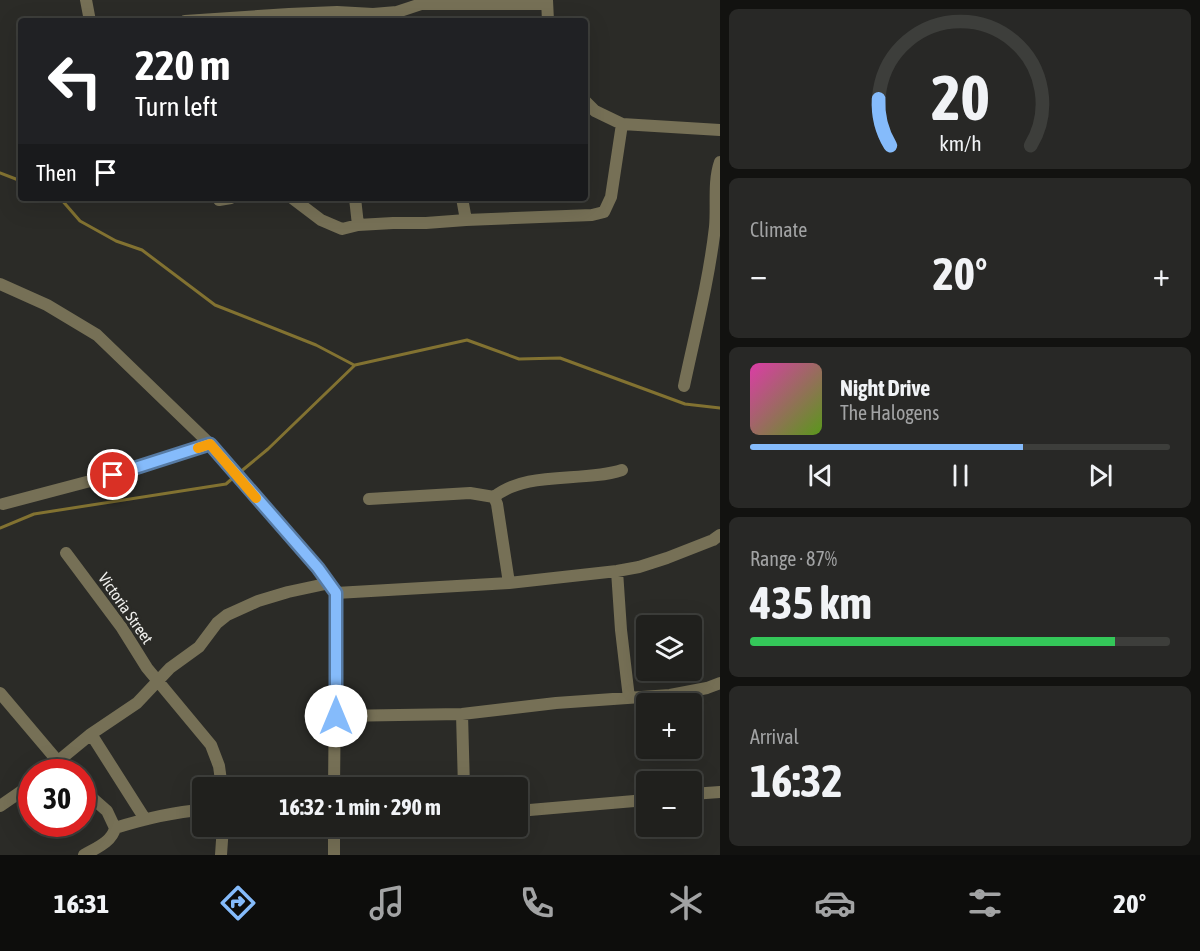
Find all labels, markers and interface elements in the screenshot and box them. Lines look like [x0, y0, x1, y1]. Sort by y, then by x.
text: 220 m [135, 41, 230, 89]
icon: left [36, 42, 114, 120]
text: 20 [931, 62, 989, 133]
text: Turn left [135, 91, 218, 122]
text: km/h [939, 131, 981, 156]
icon: arrive [89, 156, 122, 189]
text: Then [36, 160, 77, 186]
text: Climate [750, 218, 807, 241]
text: 20° [933, 248, 987, 300]
text: − [750, 255, 767, 293]
text: + [1153, 255, 1170, 293]
text: Night Drive [840, 375, 930, 401]
text: The Halogens [840, 401, 939, 424]
pin [87, 449, 138, 500]
icon: arrive [96, 458, 129, 491]
icon: previous [804, 459, 837, 492]
icon: pause [944, 459, 977, 492]
icon: next [1084, 459, 1117, 492]
text: Range · 87% [750, 547, 837, 570]
street label: Victoria Street [95, 569, 157, 647]
text: 435 km [750, 577, 872, 629]
map controls [636, 615, 702, 837]
button: layers [636, 615, 702, 681]
position arrow [304, 684, 368, 748]
button: + [636, 693, 702, 759]
text: Arrival [750, 725, 799, 748]
text: 16:32 [750, 755, 843, 807]
speed limit sign: 30 [18, 759, 96, 837]
button: − [636, 771, 702, 837]
text: 16:32 · 1 min · 290 m [279, 794, 441, 820]
icon: directions [217, 882, 259, 924]
icon: music [366, 882, 408, 924]
icon: phone [516, 882, 558, 924]
icon: climate [665, 882, 707, 924]
icon: car [814, 882, 856, 924]
icon: filters [964, 882, 1006, 924]
text: 16:31 [54, 888, 109, 919]
text: 20° [1113, 888, 1146, 919]

